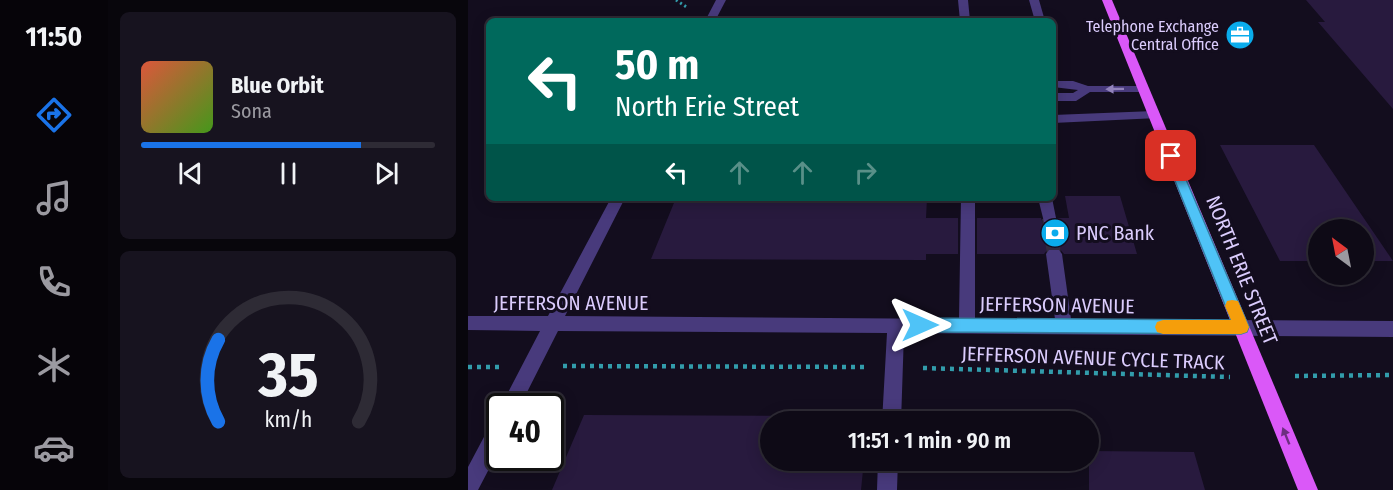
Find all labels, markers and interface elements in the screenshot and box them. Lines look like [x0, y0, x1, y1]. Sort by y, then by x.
place label: Telephone Exchange Central Office [1086, 17, 1219, 54]
office icon: Telephone Exchange Central Office [1224, 19, 1256, 51]
text: 11:50 [26, 21, 82, 53]
text: 50 m [615, 40, 699, 90]
icon: left [516, 42, 594, 120]
text: Blue Orbit [231, 72, 324, 99]
one-way arrow [1105, 84, 1124, 94]
text: North Erie Street [615, 91, 799, 123]
icon: directions [33, 94, 75, 136]
text: Sona [231, 99, 272, 123]
pin [1145, 130, 1196, 181]
icon: arrive [1154, 139, 1187, 172]
icon: left [660, 156, 693, 189]
icon: ahead [723, 156, 756, 189]
icon: ahead [786, 156, 819, 189]
icon: right [849, 156, 882, 189]
icon: previous [174, 157, 207, 190]
icon: pause [272, 157, 305, 190]
icon: next [370, 157, 403, 190]
icon: music [33, 177, 75, 219]
street label: NORTH ERIE STREET [1201, 192, 1283, 349]
bank icon: PNC Bank [1039, 217, 1071, 249]
north arrow [1308, 219, 1374, 285]
map controls [1308, 219, 1374, 285]
place label: PNC Bank [1076, 221, 1155, 245]
icon: phone [33, 261, 75, 303]
street label: JEFFERSON AVENUE [494, 291, 648, 315]
street label: JEFFERSON AVENUE [979, 292, 1135, 318]
position arrow [888, 293, 952, 357]
text: 35 [257, 338, 318, 413]
street label: JEFFERSON AVENUE CYCLE TRACK [961, 341, 1225, 375]
icon: climate [33, 344, 75, 386]
speed limit sign: 40 [486, 393, 564, 471]
text: km/h [264, 407, 312, 433]
icon: car [33, 427, 75, 469]
text: 11:51 · 1 min · 90 m [848, 427, 1011, 454]
one-way arrow [1280, 427, 1290, 445]

